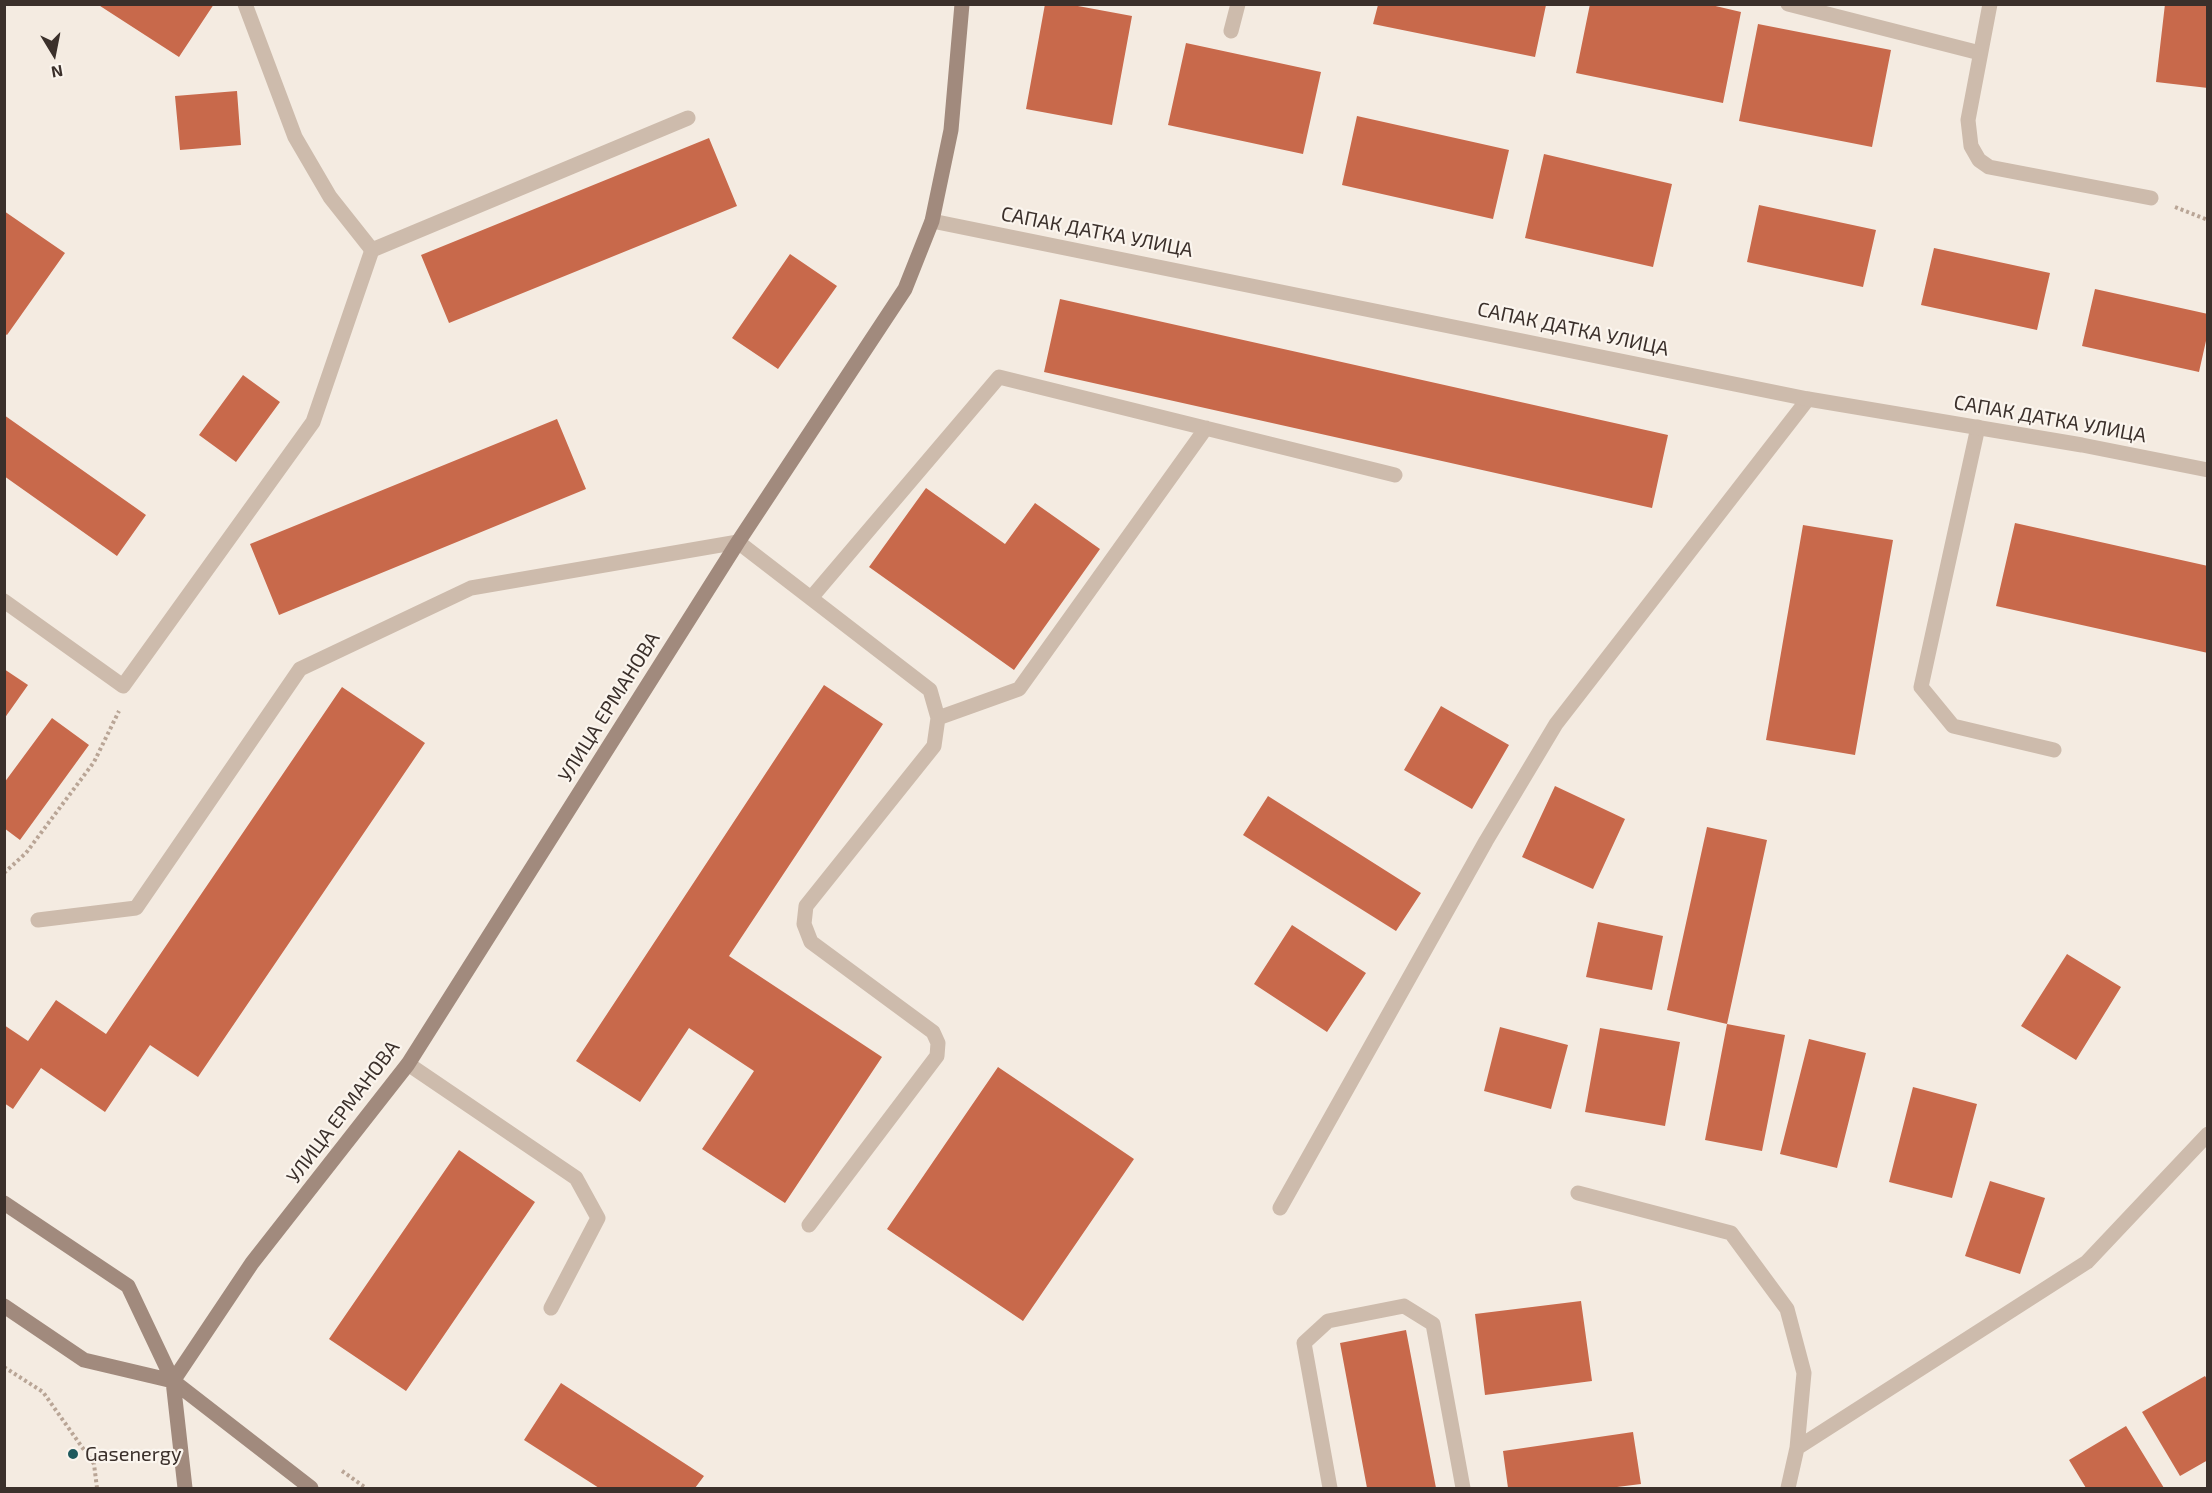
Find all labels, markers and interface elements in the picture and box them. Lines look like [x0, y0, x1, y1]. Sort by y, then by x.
north arrow [24, 24, 84, 84]
text: N [50, 62, 65, 83]
street label: САПАК ДАТКА УЛИЦА [999, 202, 1195, 262]
street label: САПАК ДАТКА УЛИЦА [1475, 297, 1671, 361]
street label: САПАК ДАТКА УЛИЦА [1952, 390, 2148, 448]
street label: УЛИЦА ЕРМАНОВА [553, 628, 665, 786]
street label: УЛИЦА ЕРМАНОВА [282, 1036, 404, 1188]
place label: Gasenergy [85, 1442, 181, 1466]
marker: Gasenergy [66, 1447, 80, 1461]

